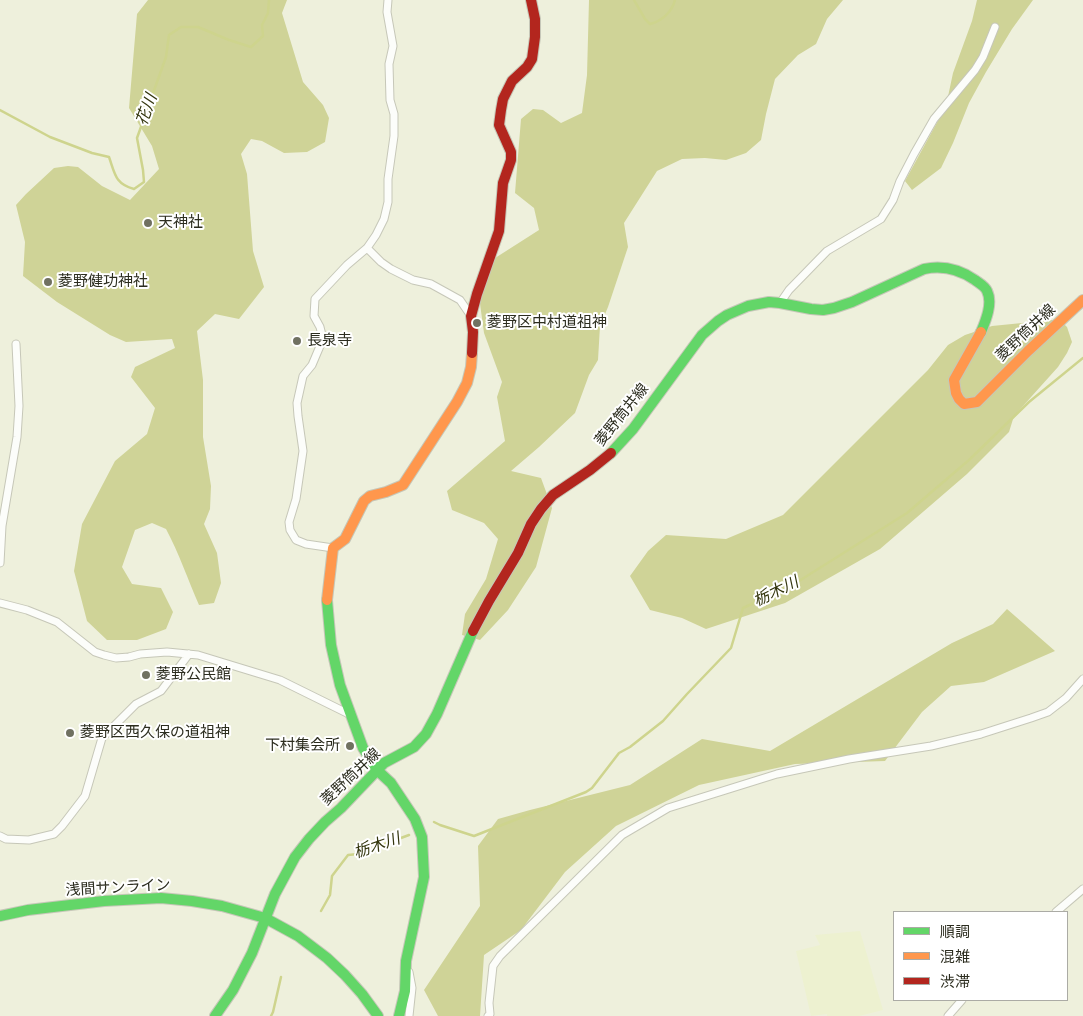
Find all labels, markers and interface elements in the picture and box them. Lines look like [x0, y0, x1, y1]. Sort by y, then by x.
water label: 花川 [133, 92, 161, 128]
place label: 天神社 [158, 214, 203, 232]
marker: 天神社 [142, 217, 154, 229]
place label: 菱野健功神社 [58, 273, 148, 291]
marker: 菱野健功神社 [42, 276, 54, 288]
street label: 菱野筒井線 [992, 301, 1060, 365]
place label: 菱野区中村道祖神 [487, 314, 607, 332]
marker: 菱野区中村道祖神 [471, 317, 483, 329]
place label: 長泉寺 [307, 332, 352, 350]
marker: 長泉寺 [291, 335, 303, 347]
street label: 菱野筒井線 [591, 380, 653, 450]
water label: 栃木川 [750, 573, 802, 611]
place label: 菱野公民館 [156, 666, 231, 684]
marker: 菱野公民館 [140, 669, 152, 681]
place label: 菱野区西久保の道祖神 [80, 724, 230, 742]
marker: 菱野区西久保の道祖神 [64, 727, 76, 739]
place label: 下村集会所 [265, 737, 340, 755]
marker: 下村集会所 [344, 740, 356, 752]
street label: 菱野筒井線 [317, 745, 385, 809]
water label: 栃木川 [351, 829, 403, 863]
street label: 浅間サンライン [65, 876, 171, 900]
legend [893, 911, 1068, 1001]
text: 順調 [940, 923, 970, 941]
text: 混雑 [940, 948, 970, 966]
text: 渋滞 [940, 973, 970, 991]

